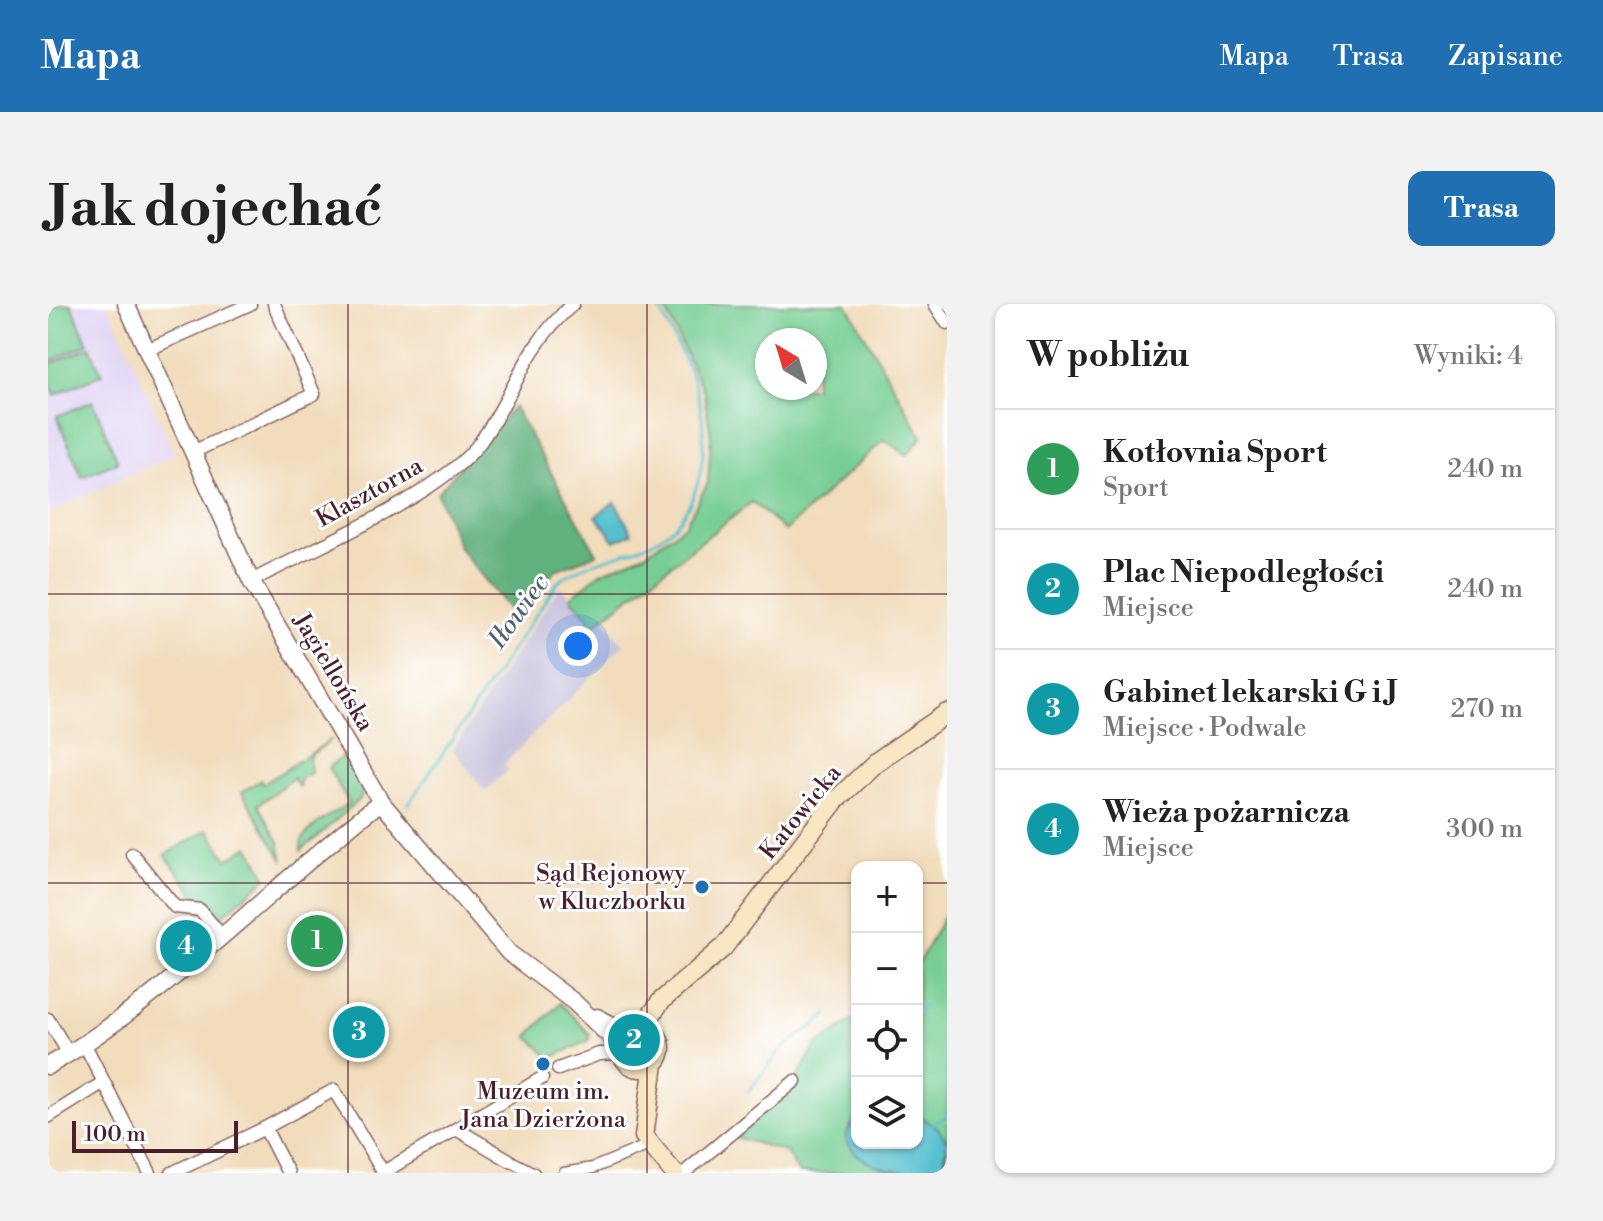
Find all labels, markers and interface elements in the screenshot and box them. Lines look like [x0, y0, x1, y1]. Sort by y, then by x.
text: Mapa [40, 33, 140, 80]
text: Mapa [1220, 39, 1289, 74]
text: Trasa [1333, 39, 1404, 74]
text: Zapisane [1448, 39, 1563, 74]
button: Trasa [1408, 171, 1555, 246]
text: Jak dojechać [48, 173, 382, 243]
north arrow [755, 328, 827, 400]
text: W pobliżu [1027, 335, 1189, 377]
text: Wyniki: 4 [1414, 340, 1523, 372]
text: Kotłovnia Sport [1103, 434, 1327, 472]
street label: Klasztorna [311, 451, 429, 535]
text: 1 [1047, 453, 1059, 485]
text: 240 m [1447, 453, 1523, 485]
text: Sport [1103, 472, 1169, 504]
text: Plac Niepodległości [1103, 554, 1384, 592]
water label: Iłowiec [481, 568, 556, 656]
text: 2 [1045, 573, 1061, 605]
text: 240 m [1447, 573, 1523, 605]
text: Miejsce [1103, 592, 1194, 624]
street label: Jagiellońska [286, 607, 381, 738]
your location [558, 626, 598, 666]
text: Gabinet lekarski G i J [1103, 674, 1398, 712]
text: 3 [1045, 693, 1061, 725]
text: 270 m [1450, 693, 1523, 725]
text: Miejsce · Podwale [1103, 712, 1307, 744]
street label: Katowicka [753, 758, 849, 866]
text: Wieża pożarnicza [1103, 794, 1350, 832]
text: 4 [1044, 813, 1062, 845]
text: 300 m [1446, 813, 1523, 845]
text: Miejsce [1103, 832, 1194, 864]
place label: Sąd Rejonowy w Kluczborku [536, 859, 686, 917]
map controls [851, 861, 923, 1149]
button: + [851, 861, 923, 933]
marker: Sąd Rejonowy w Kluczborku [693, 878, 711, 896]
pin: 1 [291, 911, 343, 971]
pin: 4 [160, 916, 212, 976]
button: − [851, 933, 923, 1005]
pin: 3 [333, 1002, 385, 1062]
button: locate [851, 1005, 923, 1077]
pin: 2 [608, 1010, 660, 1070]
marker: Muzeum im. Jana Dzierżona [534, 1055, 552, 1073]
place label: Muzeum im. Jana Dzierżona [459, 1077, 627, 1135]
button: layers [851, 1077, 923, 1149]
scale bar [72, 1117, 238, 1153]
text: 100 m [84, 1121, 146, 1148]

